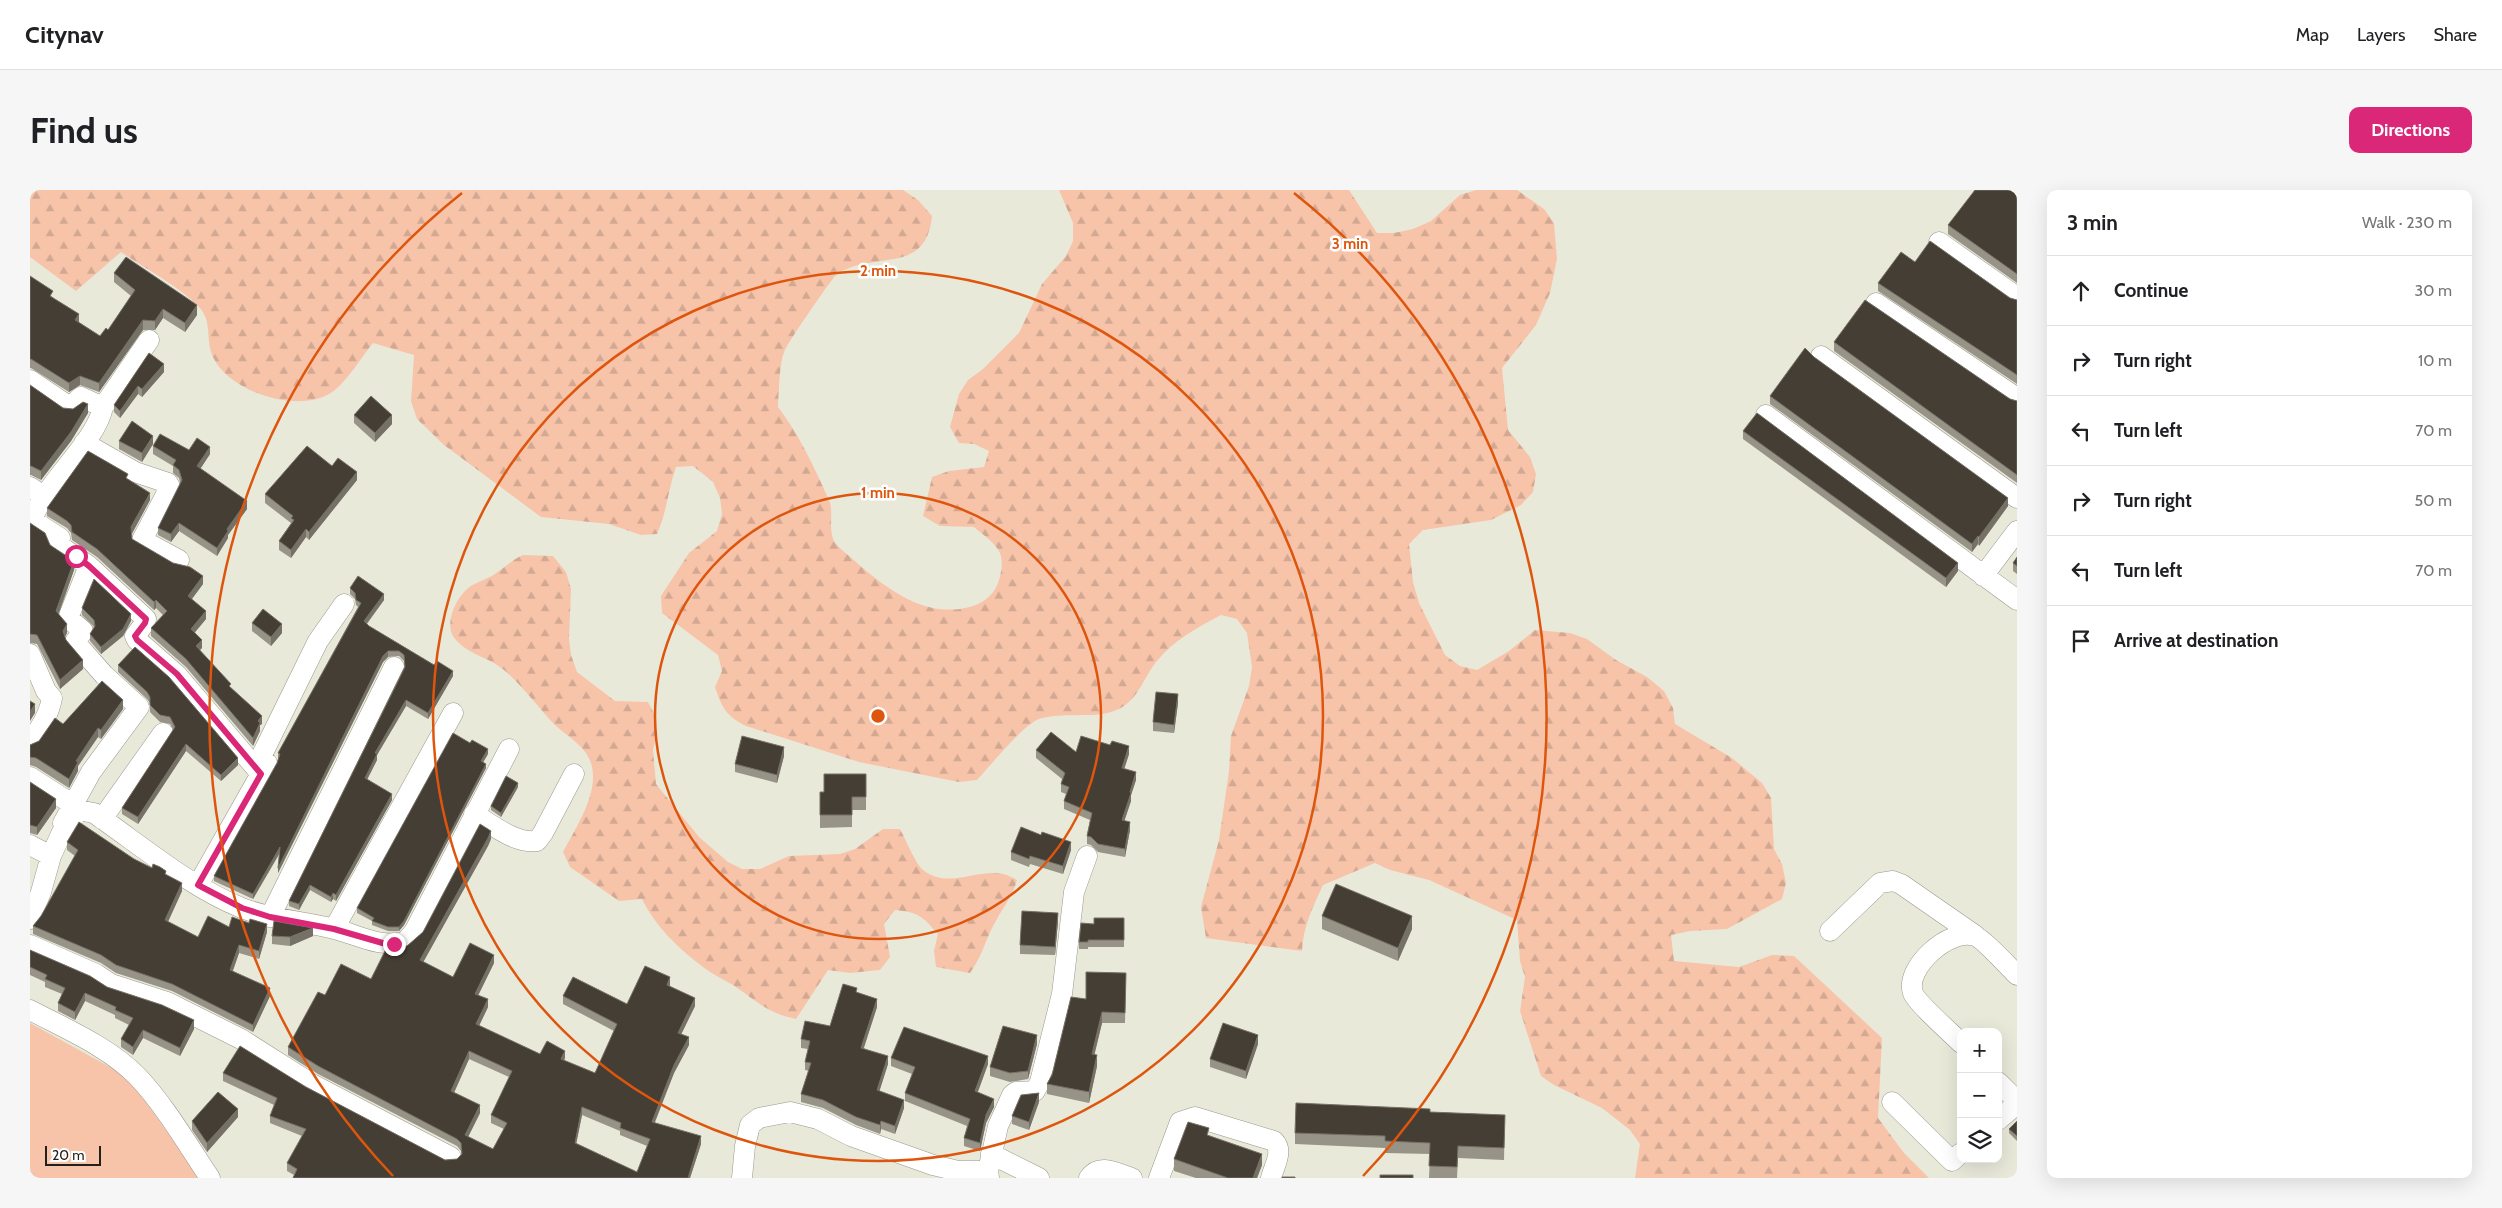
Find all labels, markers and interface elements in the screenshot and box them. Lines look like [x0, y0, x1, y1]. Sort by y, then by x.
text: Citynav [25, 20, 104, 49]
text: Map [2296, 24, 2329, 46]
text: Layers [2357, 24, 2406, 46]
text: Share [2434, 24, 2477, 46]
button: Directions [2349, 107, 2472, 153]
text: Find us [30, 109, 138, 152]
text: 3 min [2067, 210, 2118, 235]
text: Walk · 230 m [2362, 213, 2452, 232]
text: 3 min [1332, 235, 1368, 253]
text: 2 min [860, 262, 896, 280]
icon: ahead [2067, 277, 2095, 305]
text: Continue [2114, 279, 2188, 302]
text: 30 m [2415, 281, 2452, 300]
icon: right [2067, 347, 2095, 375]
text: Turn right [2114, 349, 2192, 372]
text: 10 m [2418, 351, 2452, 370]
icon: left [2067, 417, 2095, 445]
text: Turn left [2114, 419, 2182, 442]
text: 70 m [2415, 421, 2452, 440]
text: 1 min [861, 484, 895, 502]
icon: right [2067, 487, 2095, 515]
text: Turn right [2114, 489, 2192, 512]
text: 50 m [2415, 491, 2452, 510]
route start [65, 545, 88, 568]
icon: left [2067, 557, 2095, 585]
text: Turn left [2114, 559, 2182, 582]
text: 70 m [2415, 561, 2452, 580]
icon: arrive [2067, 627, 2095, 655]
text: Arrive at destination [2114, 629, 2278, 652]
centre of rings [869, 707, 887, 725]
route end [383, 933, 406, 956]
map controls [1957, 1028, 2002, 1163]
button: + [1957, 1028, 2002, 1073]
button: − [1957, 1073, 2002, 1118]
button: layers [1957, 1118, 2002, 1163]
scale bar [45, 1143, 101, 1166]
text: 20 m [52, 1146, 85, 1164]

